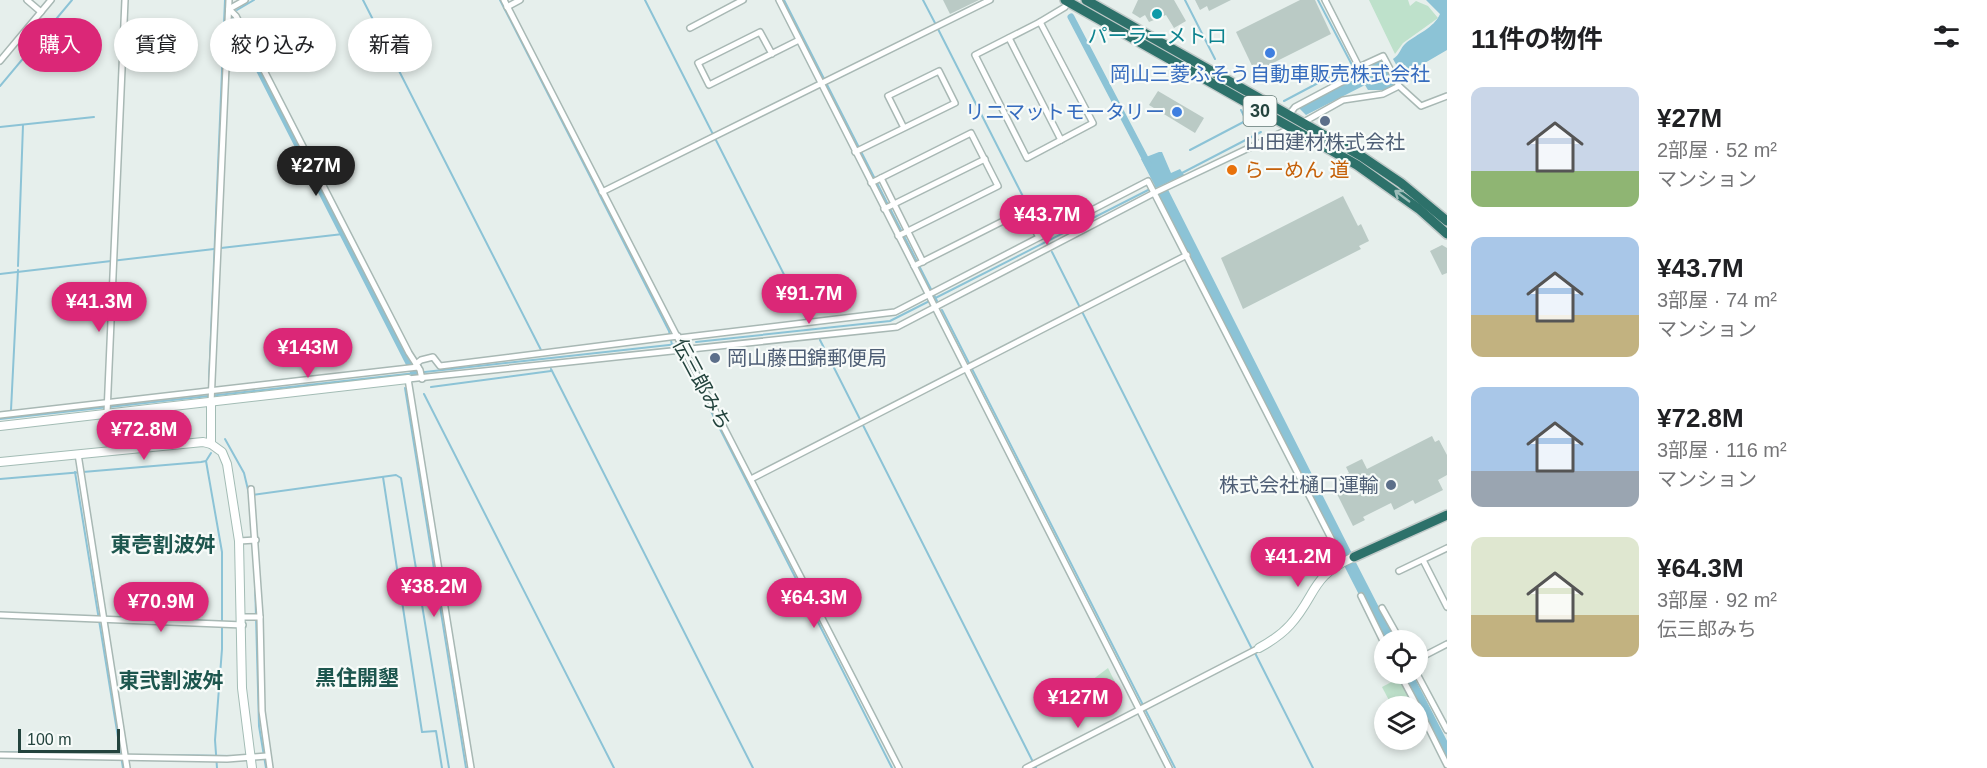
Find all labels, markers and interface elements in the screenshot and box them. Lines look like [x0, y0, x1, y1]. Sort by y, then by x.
marker: パーラーメトロ [1150, 7, 1164, 21]
chip: 購入 [18, 18, 102, 72]
chip: 賃貸 [114, 18, 198, 72]
chip: 絞り込み [210, 18, 336, 72]
chip: 新着 [348, 18, 432, 72]
icon: filters [1930, 20, 1963, 53]
text: 11件の物件 [1471, 24, 1603, 54]
place label: パーラーメトロ [1087, 25, 1227, 47]
marker: 岡山三菱ふそう自動車販売株式会社 [1263, 46, 1277, 60]
place label: 岡山三菱ふそう自動車販売株式会社 [1110, 63, 1430, 85]
road number: 30 [1244, 96, 1276, 126]
place label: リニマットモータリー [965, 101, 1165, 123]
text: ¥27M [1657, 103, 1722, 133]
marker: リニマットモータリー [1170, 105, 1184, 119]
icon: home [1519, 111, 1591, 183]
marker: 山田建材株式会社 [1318, 114, 1332, 128]
place label: 山田建材株式会社 [1245, 131, 1405, 153]
text: 2部屋 · 52 m² [1657, 139, 1777, 161]
pin: ¥27M [280, 146, 352, 197]
text: ¥27M [291, 154, 341, 176]
place label: らーめん 道 [1244, 159, 1350, 181]
marker: らーめん 道 [1225, 163, 1239, 177]
text: マンション [1657, 168, 1757, 190]
one-way arrow [1395, 190, 1411, 202]
pin: ¥43.7M [998, 195, 1096, 246]
text: ¥43.7M [1014, 203, 1080, 225]
text: ¥43.7M [1657, 253, 1744, 283]
icon: home [1519, 261, 1591, 333]
pin: ¥91.7M [760, 274, 858, 325]
pin: ¥41.3M [50, 282, 148, 333]
text: ¥91.7M [776, 282, 842, 304]
text: 3部屋 · 74 m² [1657, 289, 1777, 311]
text: ¥41.3M [66, 290, 132, 312]
text: マンション [1657, 318, 1757, 340]
pin: ¥143M [266, 328, 350, 379]
street label: 伝三郎みち [669, 335, 735, 433]
text: ¥143M [277, 336, 339, 358]
place label: 岡山藤田錦郵便局 [727, 347, 887, 369]
marker: 岡山藤田錦郵便局 [708, 351, 722, 365]
text: ¥72.8M [1657, 403, 1744, 433]
pin: ¥72.8M [95, 410, 193, 461]
icon: home [1519, 411, 1591, 483]
text: ¥72.8M [111, 418, 177, 440]
text: 3部屋 · 116 m² [1657, 439, 1787, 461]
text: マンション [1657, 468, 1757, 490]
place label: 株式会社樋口運輸 [1219, 474, 1379, 496]
marker: 株式会社樋口運輸 [1384, 478, 1398, 492]
district label: 東壱割波舛 [111, 533, 216, 556]
pin: ¥41.2M [1249, 537, 1347, 588]
text: ¥41.2M [1265, 545, 1331, 567]
text: ¥64.3M [1657, 553, 1744, 583]
icon: home [1519, 561, 1591, 633]
pin: ¥38.2M [385, 567, 483, 618]
text: ¥38.2M [401, 575, 467, 597]
pin: ¥64.3M [765, 578, 863, 629]
pin: ¥70.9M [112, 582, 210, 633]
text: ¥64.3M [781, 586, 847, 608]
text: 3部屋 · 92 m² [1657, 589, 1777, 611]
text: ¥70.9M [128, 590, 194, 612]
text: 伝三郎みち [1657, 618, 1757, 640]
map controls [1374, 630, 1428, 750]
button: locate [1374, 630, 1428, 684]
district label: 黒住開墾 [315, 666, 399, 689]
district label: 東弐割波舛 [119, 669, 224, 692]
pin: ¥127M [1036, 678, 1120, 729]
text: ¥127M [1047, 686, 1109, 708]
button: layers [1374, 696, 1428, 750]
scale bar [18, 726, 120, 754]
text: 100 m [27, 731, 71, 748]

